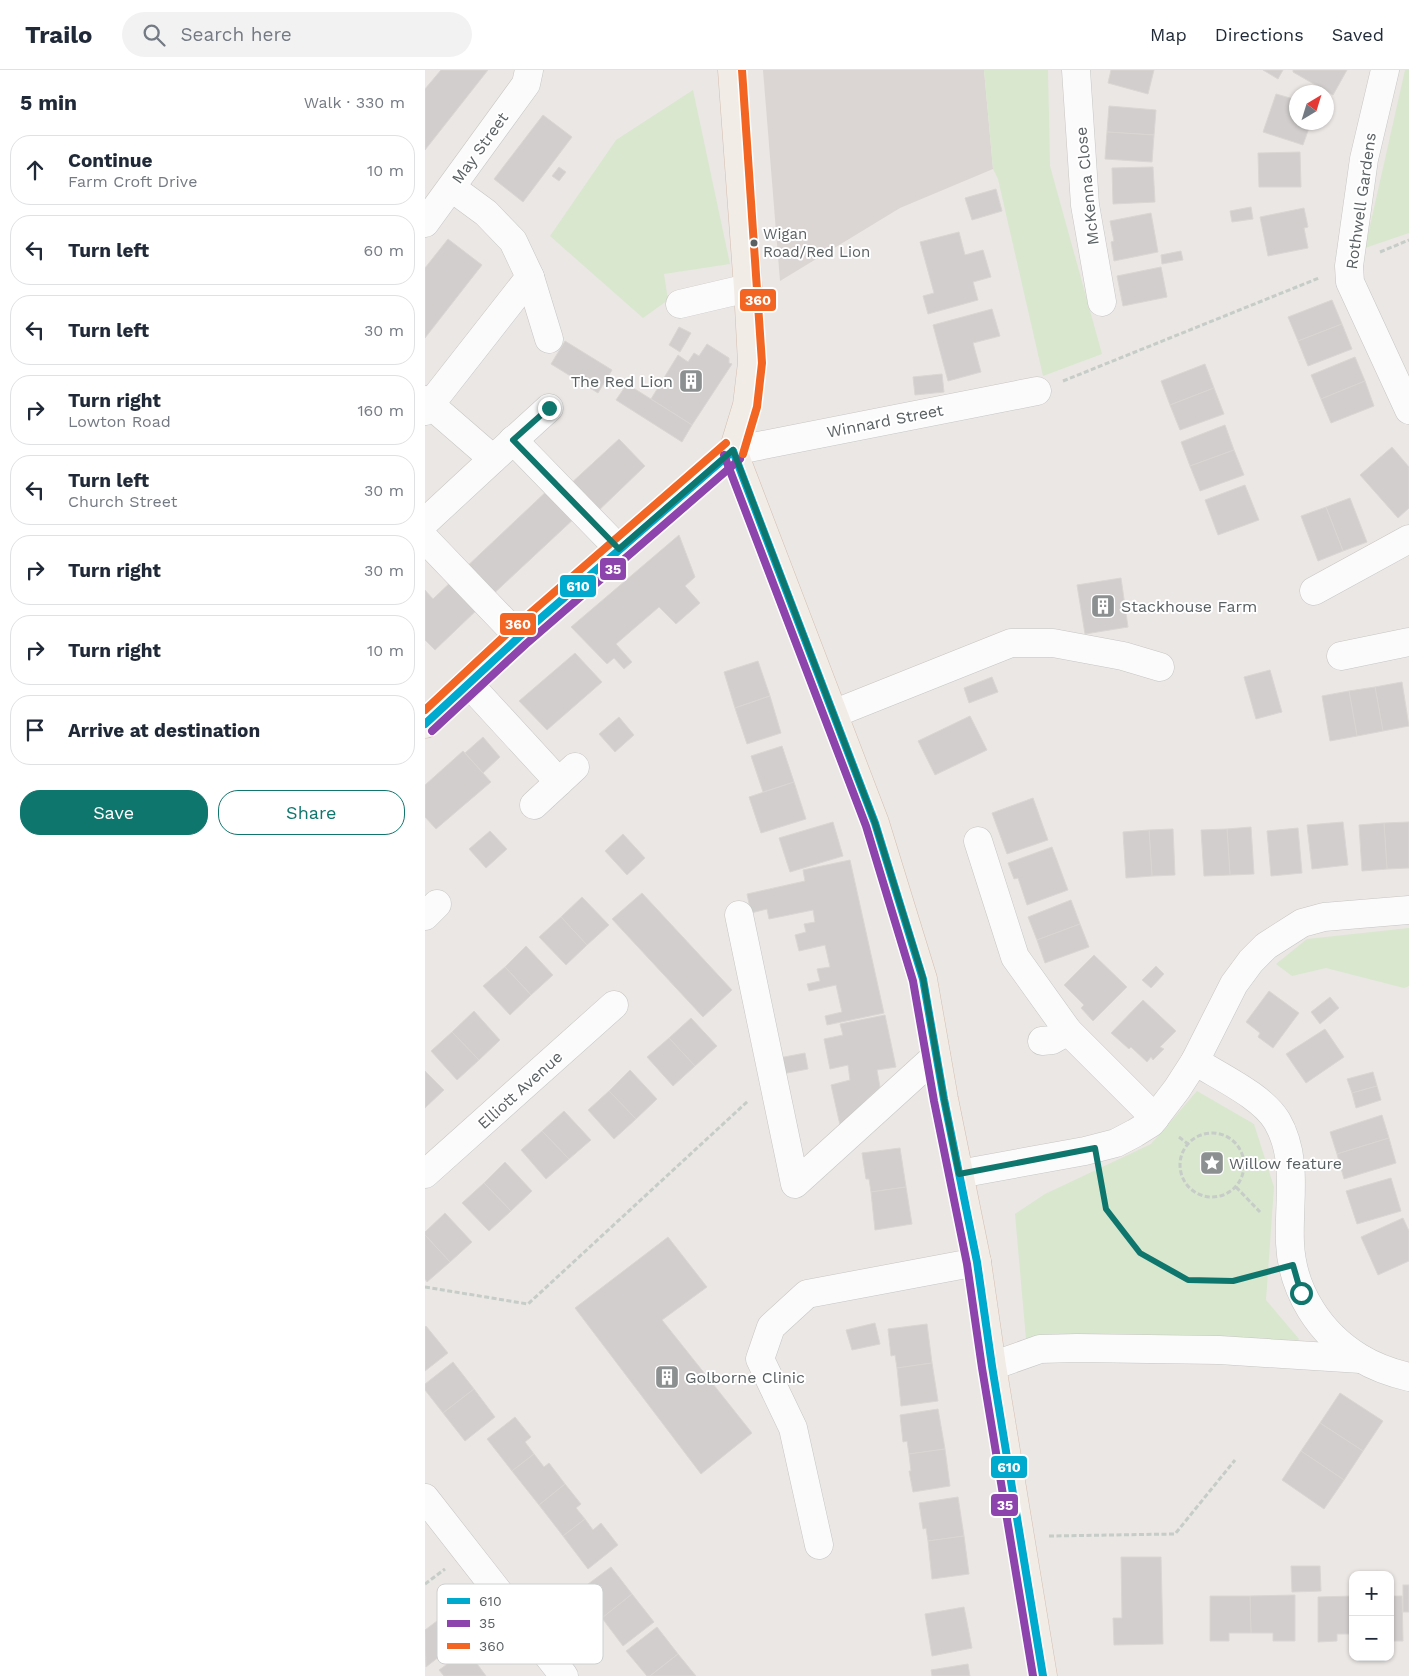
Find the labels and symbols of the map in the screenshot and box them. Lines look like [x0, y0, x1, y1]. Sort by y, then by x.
north arrow [1289, 85, 1334, 130]
street label: May Street [448, 108, 512, 187]
street label: McKenna Close [1071, 126, 1103, 246]
street label: Rothwell Gardens [1342, 131, 1380, 271]
place label: Wigan Road/Red Lion [763, 225, 870, 261]
marker: Wigan Road/Red Lion [749, 238, 759, 248]
line badge: 360 [739, 288, 777, 312]
text: 360 [745, 292, 771, 308]
building icon: The Red Lion [678, 368, 704, 394]
place label: The Red Lion [571, 372, 673, 391]
route end [538, 397, 561, 420]
street label: Winnard Street [825, 400, 945, 442]
line badge: 35 [599, 557, 627, 581]
text: 35 [605, 561, 621, 577]
line badge: 610 [559, 574, 597, 598]
text: 610 [566, 578, 590, 594]
building icon: Stackhouse Farm [1090, 593, 1116, 619]
place label: Stackhouse Farm [1121, 597, 1257, 616]
line badge: 360 [499, 612, 537, 636]
text: 360 [505, 616, 531, 632]
street label: Elliott Avenue [474, 1047, 566, 1133]
place icon: Willow feature [1199, 1150, 1225, 1176]
place label: Willow feature [1229, 1154, 1342, 1173]
route start [1290, 1282, 1313, 1305]
building icon: Golborne Clinic [654, 1364, 680, 1390]
place label: Golborne Clinic [685, 1368, 805, 1387]
line badge: 610 [990, 1455, 1028, 1479]
text: 610 [997, 1459, 1021, 1475]
line badge: 35 [990, 1493, 1019, 1517]
text: 35 [997, 1497, 1013, 1513]
legend [437, 1584, 603, 1664]
text: 610 [479, 1593, 502, 1609]
text: 35 [479, 1615, 495, 1631]
text: 360 [479, 1638, 504, 1654]

